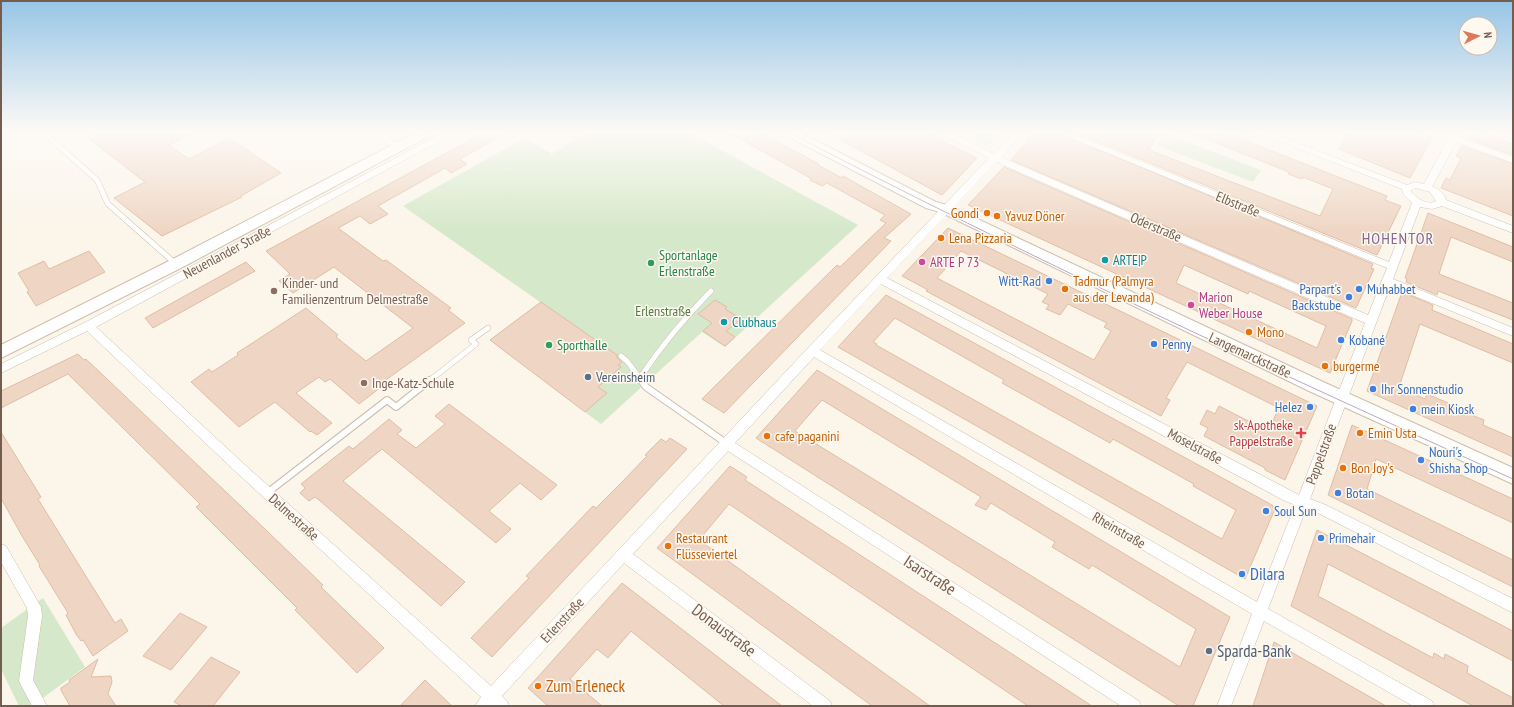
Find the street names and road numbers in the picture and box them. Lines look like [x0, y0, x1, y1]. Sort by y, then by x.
street label: Elbstraße [1213, 187, 1263, 221]
street label: Oderstraße [1128, 208, 1185, 246]
street label: Neuenlander Straße [180, 221, 274, 283]
street label: Langemarckstraße [1206, 328, 1294, 382]
street label: Pappelstraße [1302, 421, 1340, 487]
street label: Moselstraße [1165, 424, 1226, 468]
street label: Delmestraße [265, 490, 323, 545]
street label: Rheinstraße [1089, 508, 1149, 553]
street label: Isarstraße [900, 550, 960, 600]
street label: Erlenstraße [536, 593, 588, 646]
street label: Donaustraße [687, 599, 761, 661]

